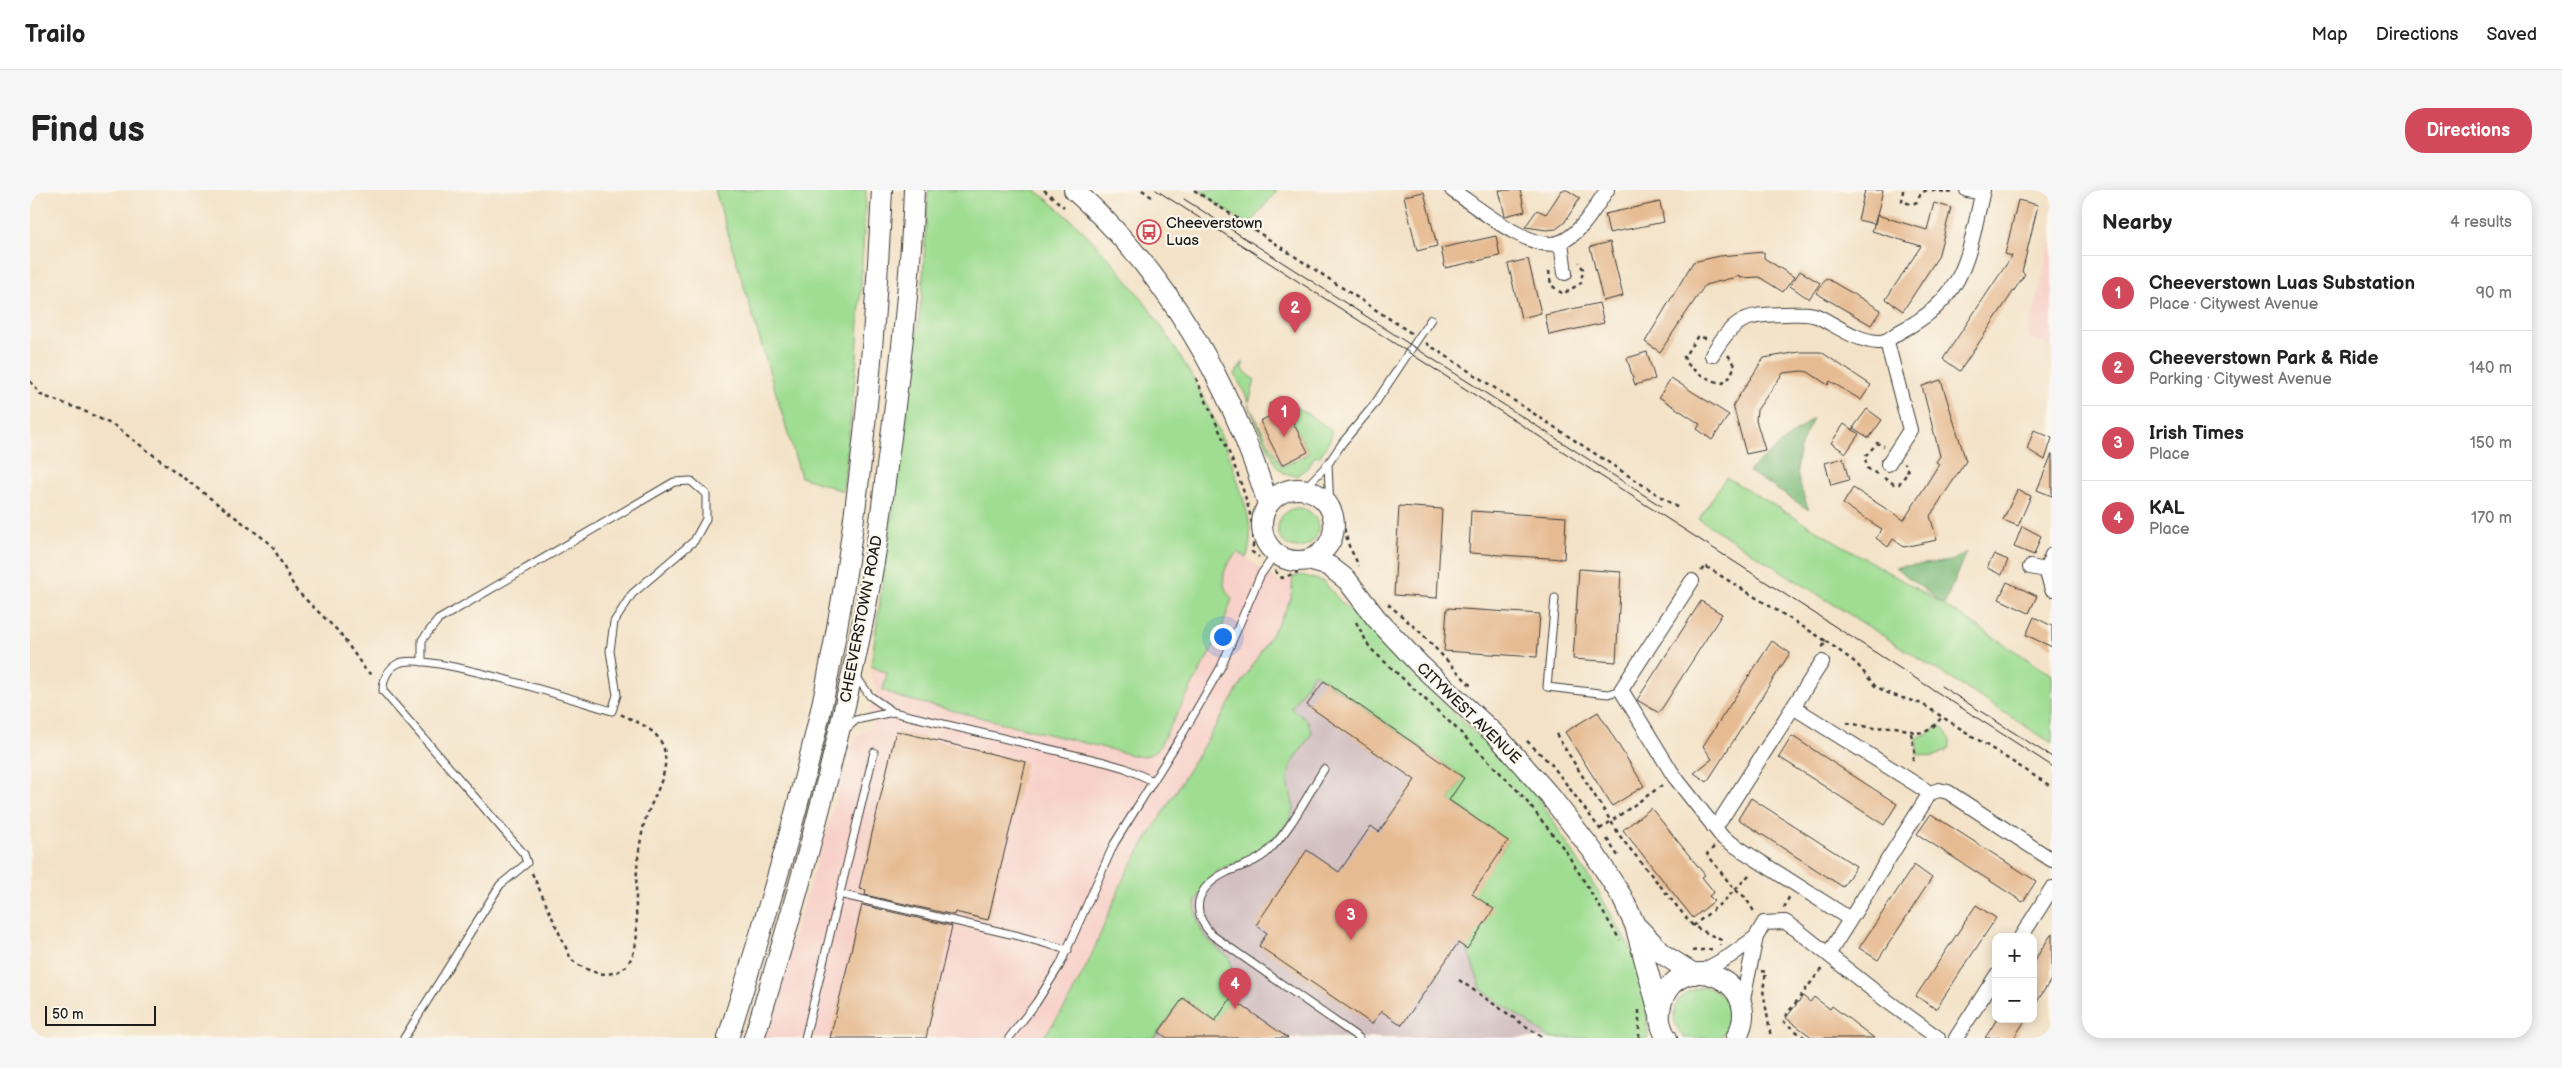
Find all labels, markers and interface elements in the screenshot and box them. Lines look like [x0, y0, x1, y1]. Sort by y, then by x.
text: Trailo [25, 20, 85, 49]
text: Map [2312, 24, 2348, 45]
text: Directions [2376, 24, 2458, 45]
text: Saved [2486, 24, 2537, 45]
button: Directions [2405, 108, 2532, 153]
text: Find us [30, 109, 145, 152]
text: Nearby [2102, 210, 2172, 235]
text: 4 results [2450, 213, 2512, 232]
place label: Cheeverstown Luas [1166, 214, 1263, 250]
bus stop icon: Cheeverstown Luas [1136, 219, 1162, 245]
text: Cheeverstown Luas Substation [2149, 272, 2415, 295]
text: 1 [2115, 284, 2121, 303]
text: 90 m [2476, 284, 2512, 303]
pin: 2 [1279, 292, 1311, 333]
text: Place · Citywest Avenue [2149, 295, 2318, 314]
text: Cheeverstown Park & Ride [2149, 347, 2378, 370]
text: 2 [2113, 359, 2123, 378]
text: 140 m [2469, 359, 2512, 378]
text: Parking · Citywest Avenue [2149, 370, 2332, 389]
pin: 1 [1268, 396, 1300, 437]
text: Irish Times [2149, 422, 2244, 445]
text: 3 [2113, 434, 2123, 453]
text: 150 m [2470, 434, 2512, 453]
text: Place [2149, 445, 2190, 464]
text: KAL [2149, 497, 2184, 520]
text: 4 [2113, 509, 2123, 528]
text: 170 m [2471, 509, 2512, 528]
text: Place [2149, 520, 2190, 539]
street label: CHEEVERSTOWN ROAD [836, 534, 887, 704]
your location [1210, 624, 1236, 650]
street label: CITYWEST AVENUE [1413, 659, 1525, 768]
pin: 3 [1335, 899, 1367, 940]
map controls [1992, 933, 2037, 1023]
button: + [1992, 933, 2037, 978]
pin: 4 [1219, 968, 1251, 1009]
button: − [1992, 978, 2037, 1023]
scale bar [45, 1003, 156, 1026]
text: 50 m [52, 1006, 84, 1023]

